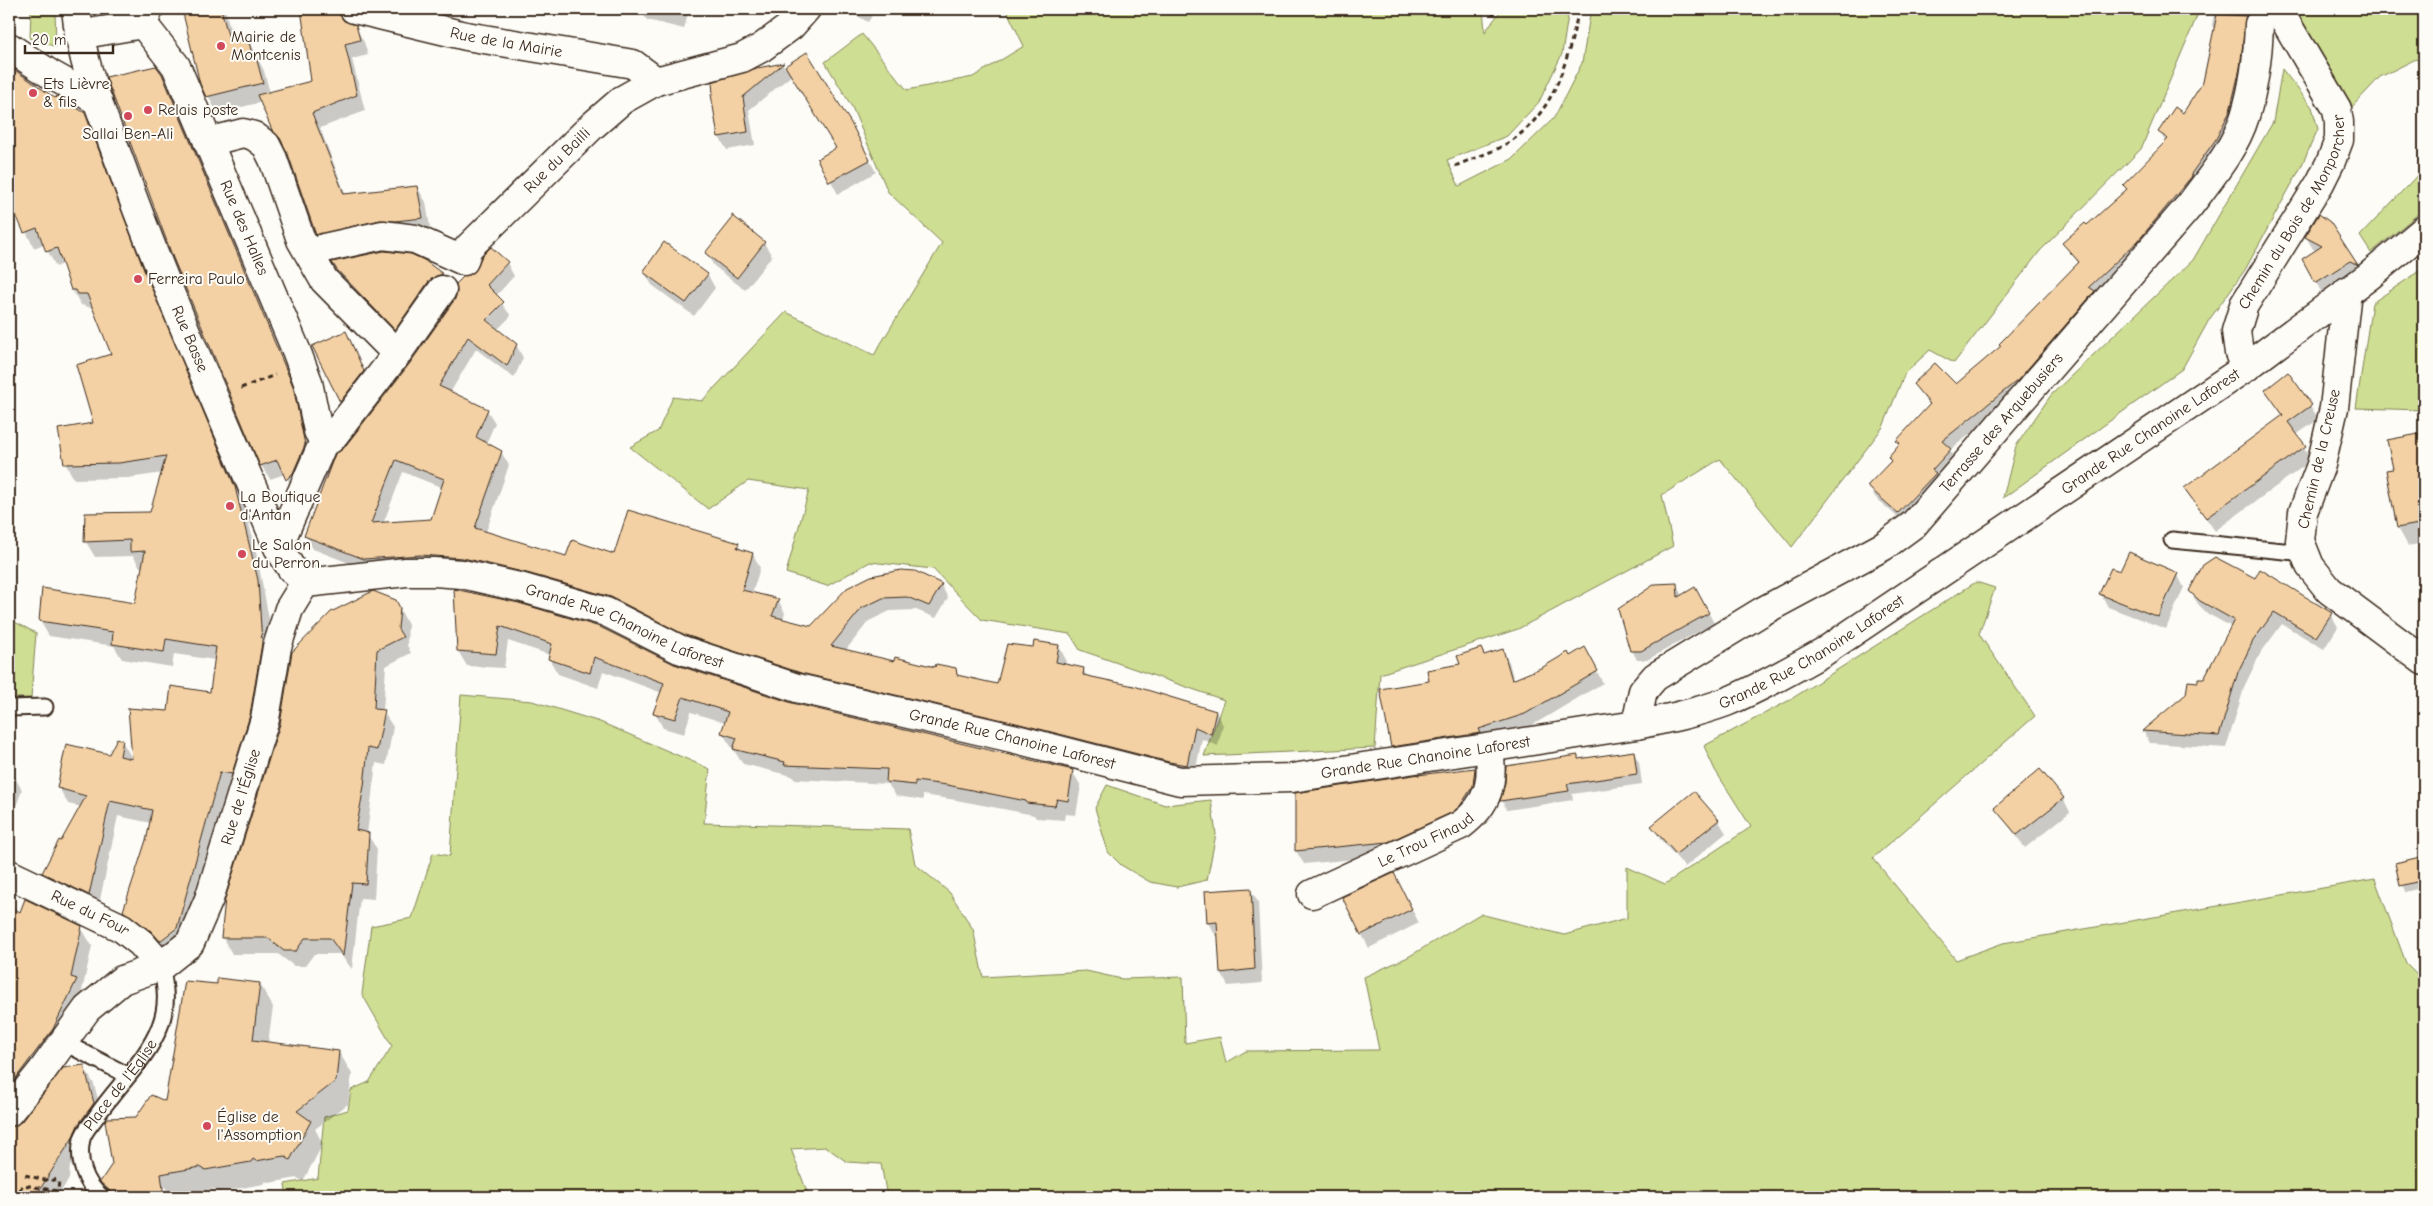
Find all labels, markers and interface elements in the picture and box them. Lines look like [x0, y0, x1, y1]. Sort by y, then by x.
scale bar [25, 22, 112, 54]
street label: Rue de la Mairie [448, 24, 564, 61]
place label: Mairie de Montcenis [231, 28, 301, 64]
text: 20 m [32, 31, 66, 49]
marker: Mairie de Montcenis [215, 40, 227, 52]
place label: Ets Lièvre & fils [43, 75, 110, 111]
marker: Ets Lièvre & fils [27, 87, 39, 99]
place label: Relais poste [158, 101, 238, 119]
marker: Relais poste [142, 104, 154, 116]
marker: Sallai Ben-Ali [122, 110, 134, 122]
street label: Chemin du Bois de Monporcher [2235, 113, 2348, 313]
street label: Rue du Bailli [520, 124, 594, 197]
place label: Sallai Ben-Ali [82, 125, 174, 143]
street label: Rue des Halles [216, 178, 272, 278]
place label: Ferreira Paulo [148, 270, 245, 288]
marker: Ferreira Paulo [132, 273, 144, 285]
street label: Rue Basse [168, 303, 212, 375]
street label: Terrasse des Arquebusiers [1936, 349, 2067, 496]
street label: Grande Rue Chanoine Laforest [2058, 365, 2244, 498]
street label: Chemin de la Creuse [2294, 387, 2344, 531]
place label: La Boutique d'Antan [240, 488, 321, 524]
marker: La Boutique d'Antan [224, 500, 236, 512]
place label: Le Salon du Perron [252, 536, 320, 572]
marker: Le Salon du Perron [236, 548, 248, 560]
street label: Grande Rue Chanoine Laforest [523, 580, 726, 672]
street label: Grande Rue Chanoine Laforest [1717, 591, 1908, 713]
street label: Grande Rue Chanoine Laforest [907, 705, 1118, 773]
street label: Grande Rue Chanoine Laforest [1320, 732, 1532, 782]
street label: Rue de l'Église [217, 747, 264, 847]
street label: Le Trou Finaud [1375, 809, 1478, 871]
street label: Rue du Four [48, 886, 134, 940]
street label: Place de l'Église [80, 1036, 161, 1134]
place label: Église de l'Assomption [217, 1107, 302, 1144]
marker: Église de l'Assomption [201, 1120, 213, 1132]

